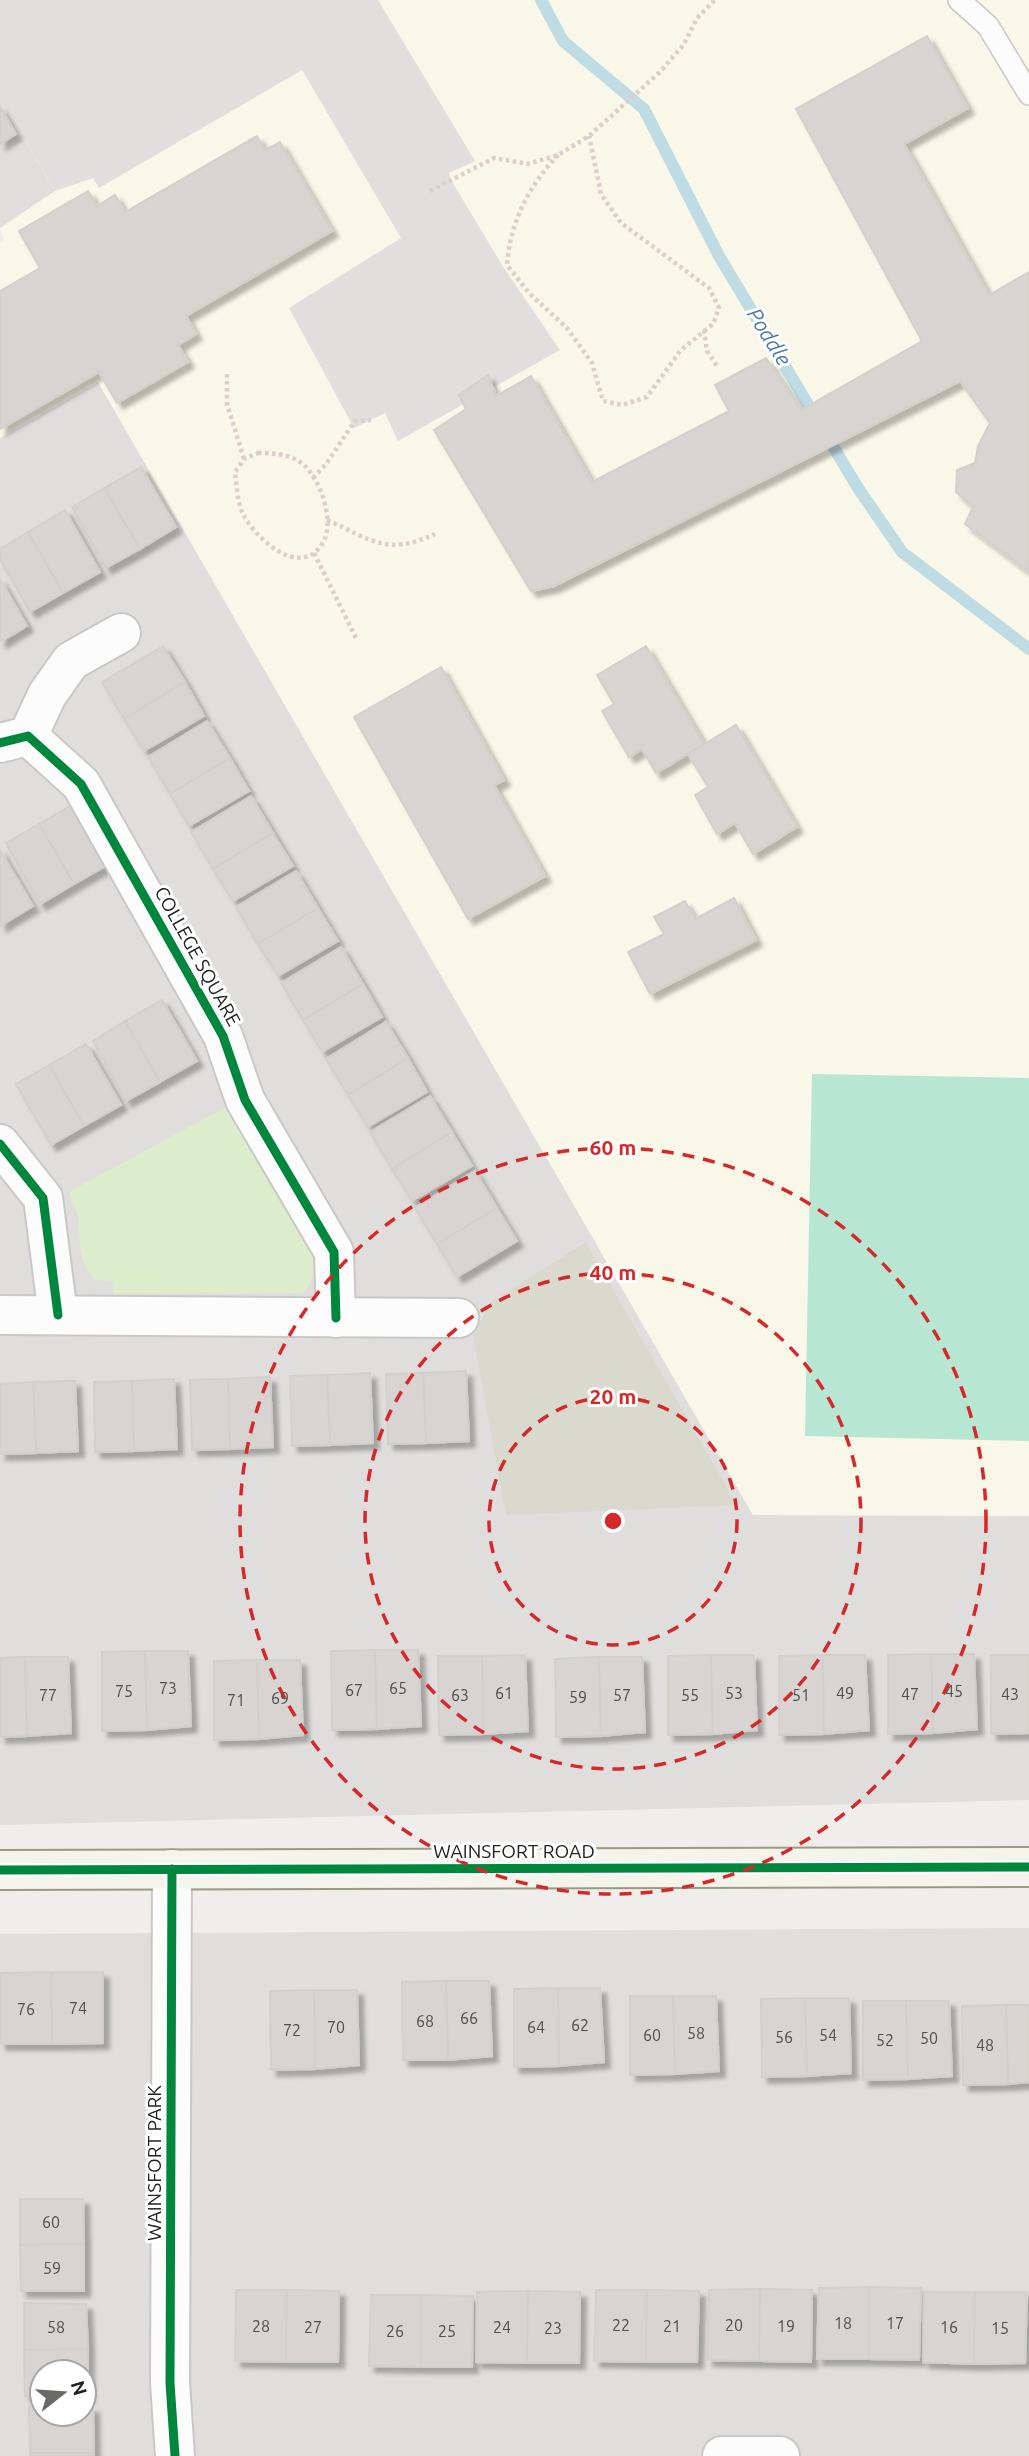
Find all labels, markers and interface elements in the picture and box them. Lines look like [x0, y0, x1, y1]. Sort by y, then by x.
water label: Poddle [743, 303, 797, 370]
street label: COLLEGE SQUARE [151, 882, 245, 1030]
text: 60 m [590, 1135, 636, 1159]
text: 40 m [590, 1260, 636, 1284]
text: 20 m [590, 1384, 636, 1408]
centre of rings [601, 1509, 625, 1533]
house number: 73 [159, 1679, 177, 1697]
house number: 65 [389, 1679, 407, 1697]
house number: 67 [345, 1681, 363, 1699]
house number: 75 [115, 1682, 133, 1700]
house number: 45 [945, 1682, 963, 1700]
house number: 61 [495, 1684, 513, 1702]
house number: 53 [725, 1684, 743, 1702]
house number: 49 [836, 1684, 854, 1702]
house number: 47 [901, 1685, 919, 1703]
house number: 43 [1001, 1685, 1019, 1703]
house number: 77 [39, 1686, 57, 1704]
house number: 63 [451, 1686, 469, 1704]
house number: 57 [613, 1686, 631, 1704]
house number: 55 [681, 1686, 699, 1704]
house number: 51 [792, 1686, 810, 1704]
house number: 59 [569, 1688, 587, 1706]
house number: 69 [271, 1689, 289, 1707]
house number: 71 [227, 1691, 245, 1709]
street label: WAINSFORT ROAD [433, 1840, 595, 1862]
house number: 74 [69, 1999, 87, 2017]
house number: 76 [17, 2000, 35, 2018]
house number: 66 [460, 2009, 478, 2027]
house number: 68 [416, 2012, 434, 2030]
house number: 62 [571, 2016, 589, 2034]
house number: 70 [327, 2018, 345, 2036]
house number: 64 [527, 2018, 545, 2036]
house number: 72 [283, 2021, 301, 2039]
house number: 58 [687, 2024, 705, 2042]
house number: 60 [643, 2026, 661, 2044]
house number: 54 [819, 2026, 837, 2044]
house number: 56 [775, 2028, 793, 2046]
house number: 50 [920, 2029, 938, 2047]
house number: 52 [876, 2031, 894, 2049]
house number: 48 [976, 2036, 994, 2054]
street label: WAINSFORT PARK [143, 2085, 165, 2241]
house number: 60 [42, 2213, 60, 2231]
house number: 59 [43, 2259, 61, 2277]
house number: 18 [834, 2314, 852, 2332]
house number: 17 [886, 2314, 904, 2332]
house number: 22 [612, 2316, 630, 2334]
house number: 20 [725, 2316, 743, 2334]
house number: 28 [252, 2317, 270, 2335]
house number: 21 [663, 2317, 681, 2335]
house number: 19 [777, 2317, 795, 2335]
house number: 58 [47, 2318, 65, 2336]
house number: 27 [304, 2318, 322, 2336]
house number: 24 [493, 2318, 511, 2336]
house number: 16 [940, 2318, 958, 2336]
house number: 23 [544, 2319, 562, 2337]
house number: 15 [991, 2319, 1009, 2337]
house number: 26 [386, 2322, 404, 2340]
house number: 25 [438, 2322, 456, 2340]
north arrow [28, 2358, 98, 2428]
text: N [67, 2378, 92, 2398]

